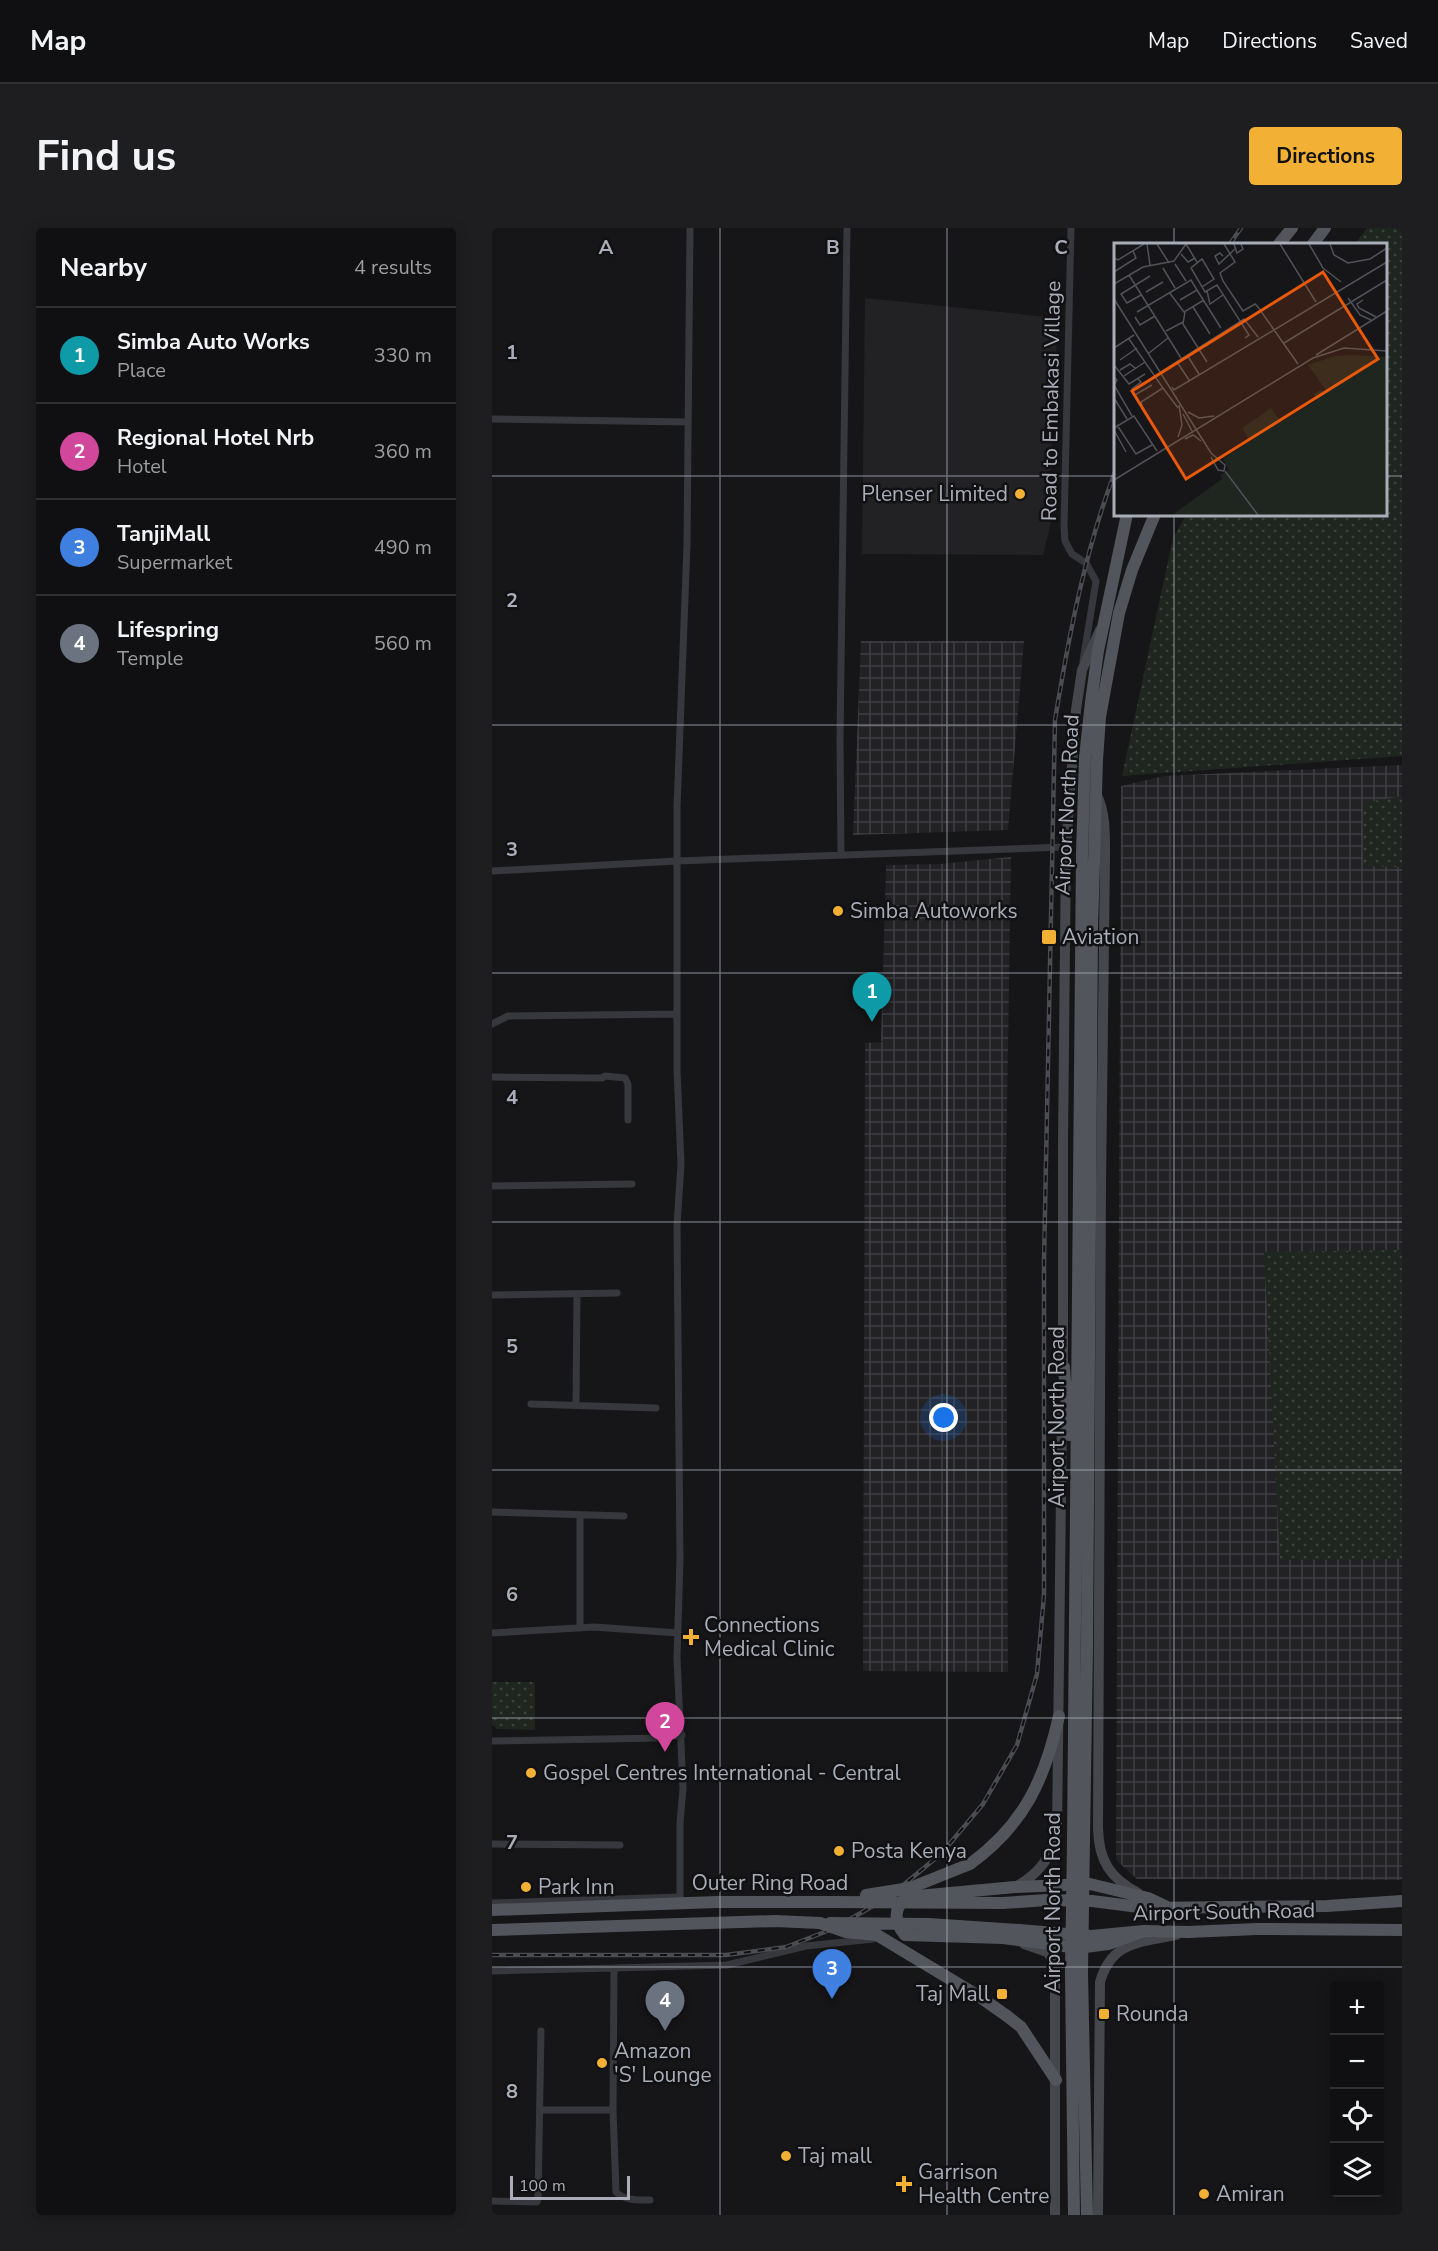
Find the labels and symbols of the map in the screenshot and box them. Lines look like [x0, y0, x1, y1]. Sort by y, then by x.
text: A [599, 234, 614, 261]
text: B [826, 234, 840, 261]
text: C [1054, 234, 1068, 261]
inset map [1114, 243, 1387, 516]
street label: Road to Embakasi Village [1035, 281, 1067, 521]
text: 1 [506, 339, 518, 366]
place label: Plenser Limited [862, 480, 1008, 508]
marker: Plenser Limited [1013, 487, 1027, 501]
text: 2 [506, 587, 518, 614]
street label: Airport North Road [1048, 714, 1086, 896]
text: 3 [506, 836, 518, 863]
place label: Simba Autoworks [850, 897, 1018, 925]
marker: Simba Autoworks [831, 904, 845, 918]
place label: Aviation [1062, 923, 1139, 951]
marker: Aviation [1040, 928, 1058, 946]
pin: 1 [852, 972, 892, 1022]
text: 4 [506, 1084, 518, 1111]
street label: Airport North Road [1043, 1326, 1071, 1508]
text: 5 [506, 1333, 518, 1360]
your location [929, 1403, 958, 1432]
text: 6 [506, 1581, 518, 1608]
place label: Connections Medical Clinic [704, 1611, 835, 1663]
marker: Connections Medical Clinic [682, 1628, 700, 1646]
pin: 2 [646, 1702, 684, 1752]
place label: Gospel Centres International - Central [543, 1759, 902, 1787]
marker: Gospel Centres International - Central [524, 1766, 538, 1780]
street label: Airport North Road [1039, 1812, 1067, 1994]
text: 7 [506, 1829, 518, 1856]
place label: Posta Kenya [851, 1837, 967, 1865]
marker: Posta Kenya [832, 1844, 846, 1858]
street label: Outer Ring Road [692, 1869, 848, 1897]
place label: Park Inn [538, 1873, 615, 1901]
marker: Park Inn [519, 1880, 533, 1894]
street label: Airport South Road [1133, 1896, 1315, 1928]
pin: 3 [812, 1950, 852, 1999]
place label: Taj Mall [916, 1980, 991, 2008]
pin: 4 [646, 1982, 684, 2031]
marker: Taj Mall [995, 1987, 1009, 2001]
place label: Rounda [1116, 2000, 1189, 2028]
marker: Rounda [1097, 2007, 1111, 2021]
place label: Amazon 'S' Lounge [614, 2037, 712, 2089]
marker: Amazon 'S' Lounge [595, 2056, 609, 2070]
text: 8 [506, 2078, 518, 2105]
place label: Taj mall [798, 2142, 873, 2170]
marker: Taj mall [779, 2149, 793, 2163]
place label: Garrison Health Centre [918, 2158, 1049, 2210]
scale bar [510, 2173, 630, 2200]
marker: Garrison Health Centre [895, 2175, 913, 2193]
place label: Amiran [1216, 2180, 1285, 2208]
marker: Amiran [1197, 2187, 1211, 2201]

